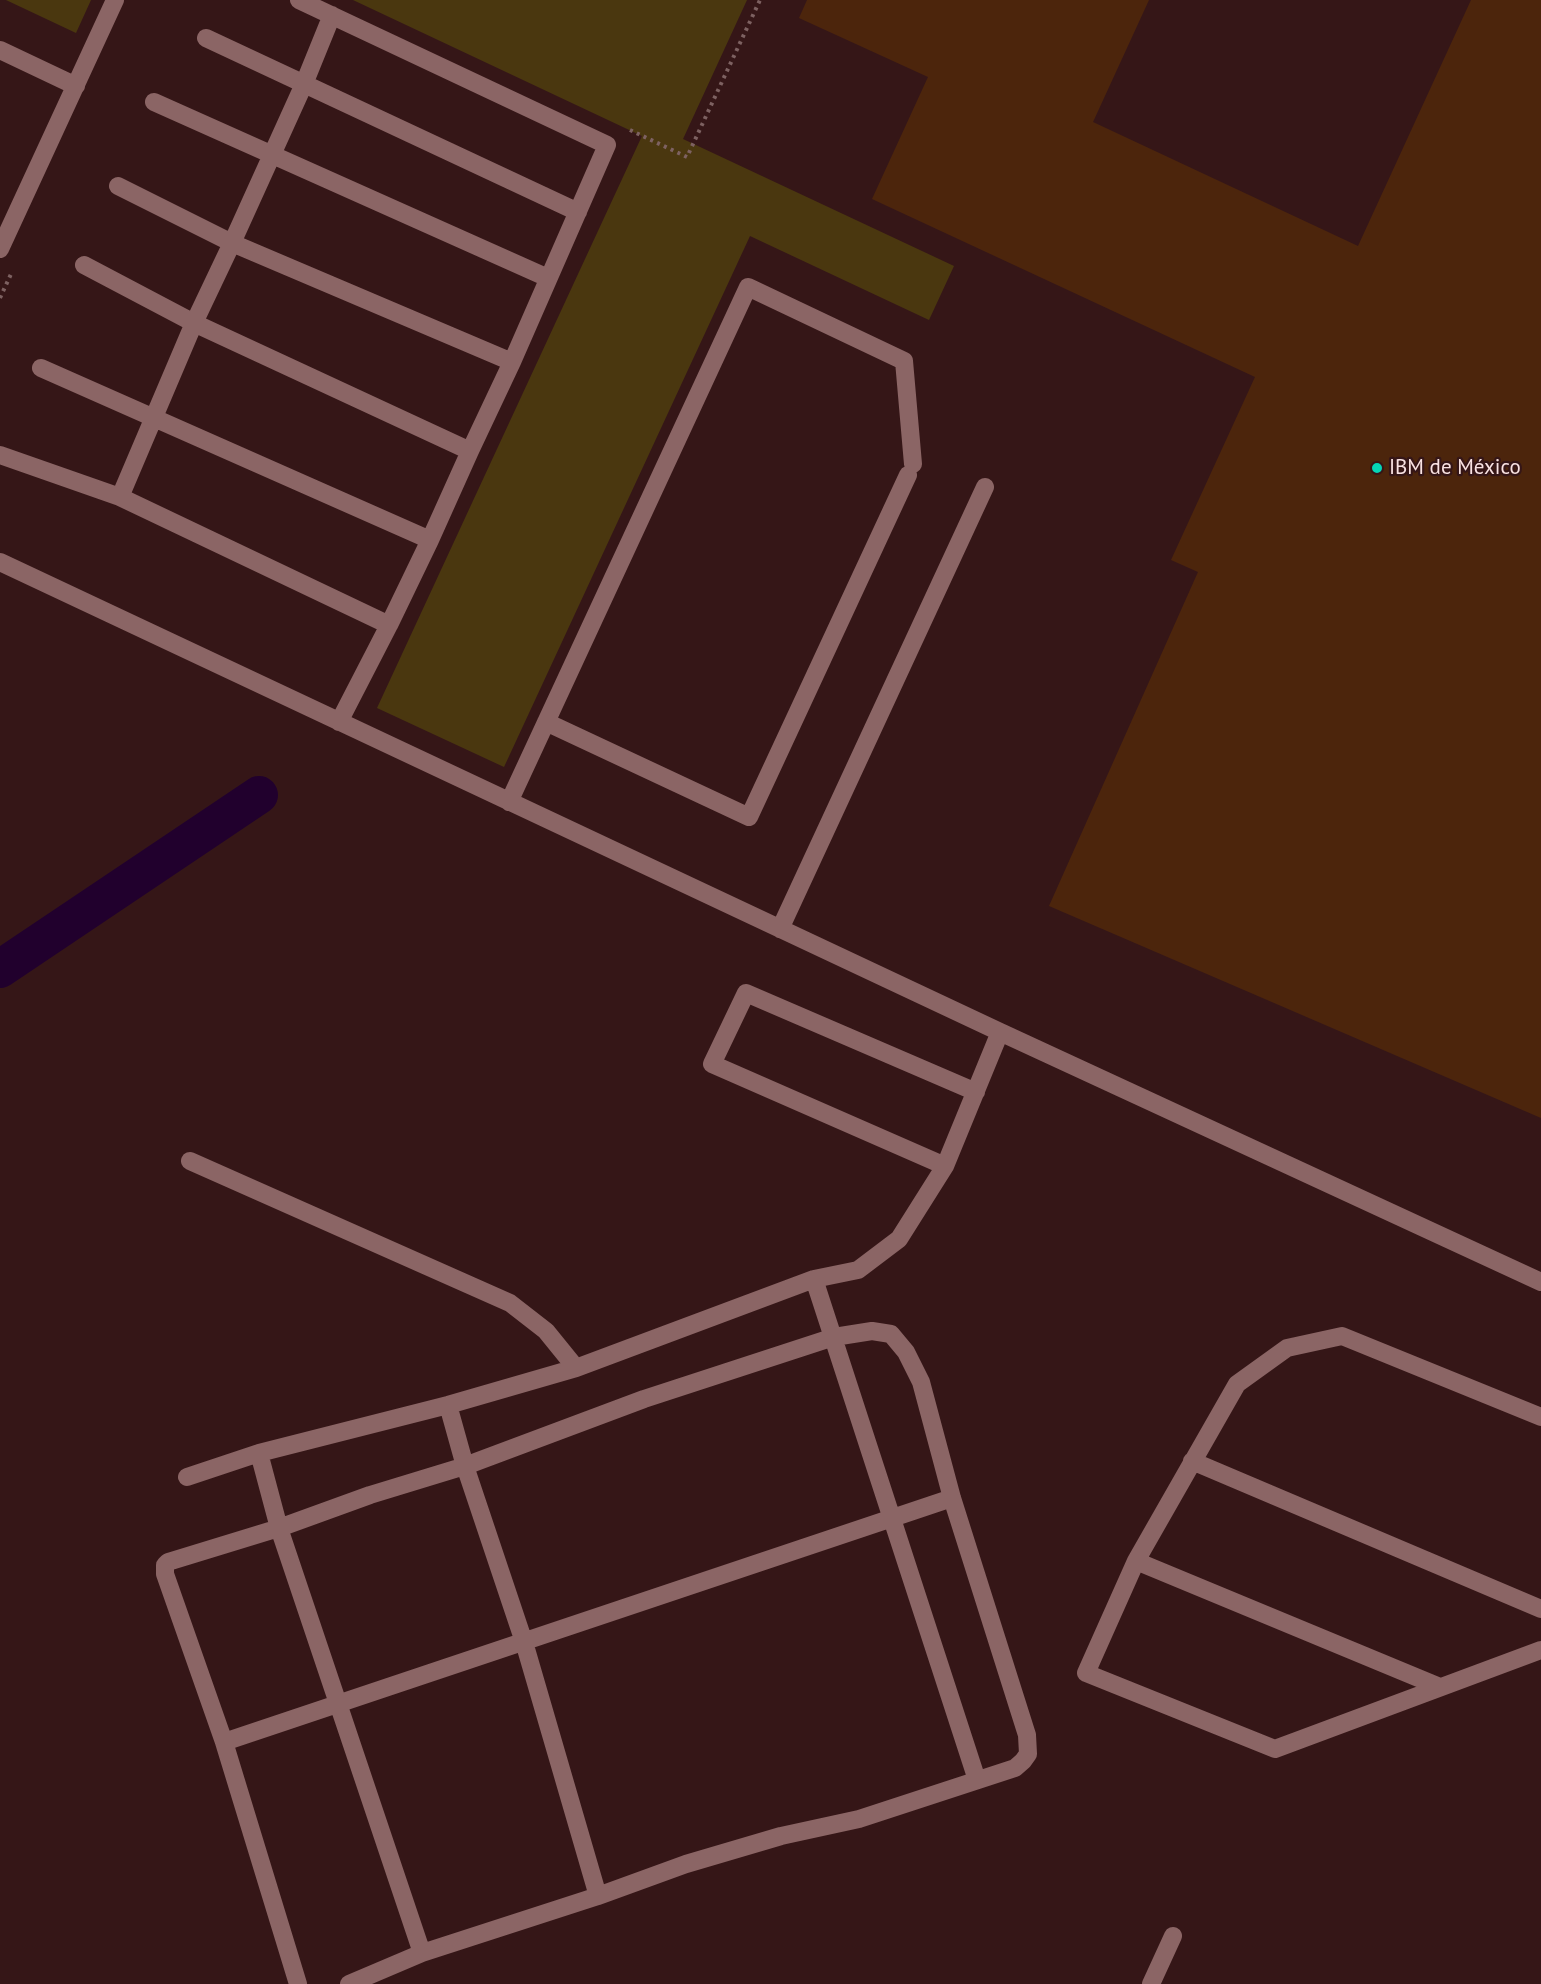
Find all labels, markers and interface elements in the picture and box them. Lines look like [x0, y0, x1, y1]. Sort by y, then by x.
place label: IBM de México [1389, 455, 1521, 481]
marker: IBM de México [1370, 461, 1384, 475]

